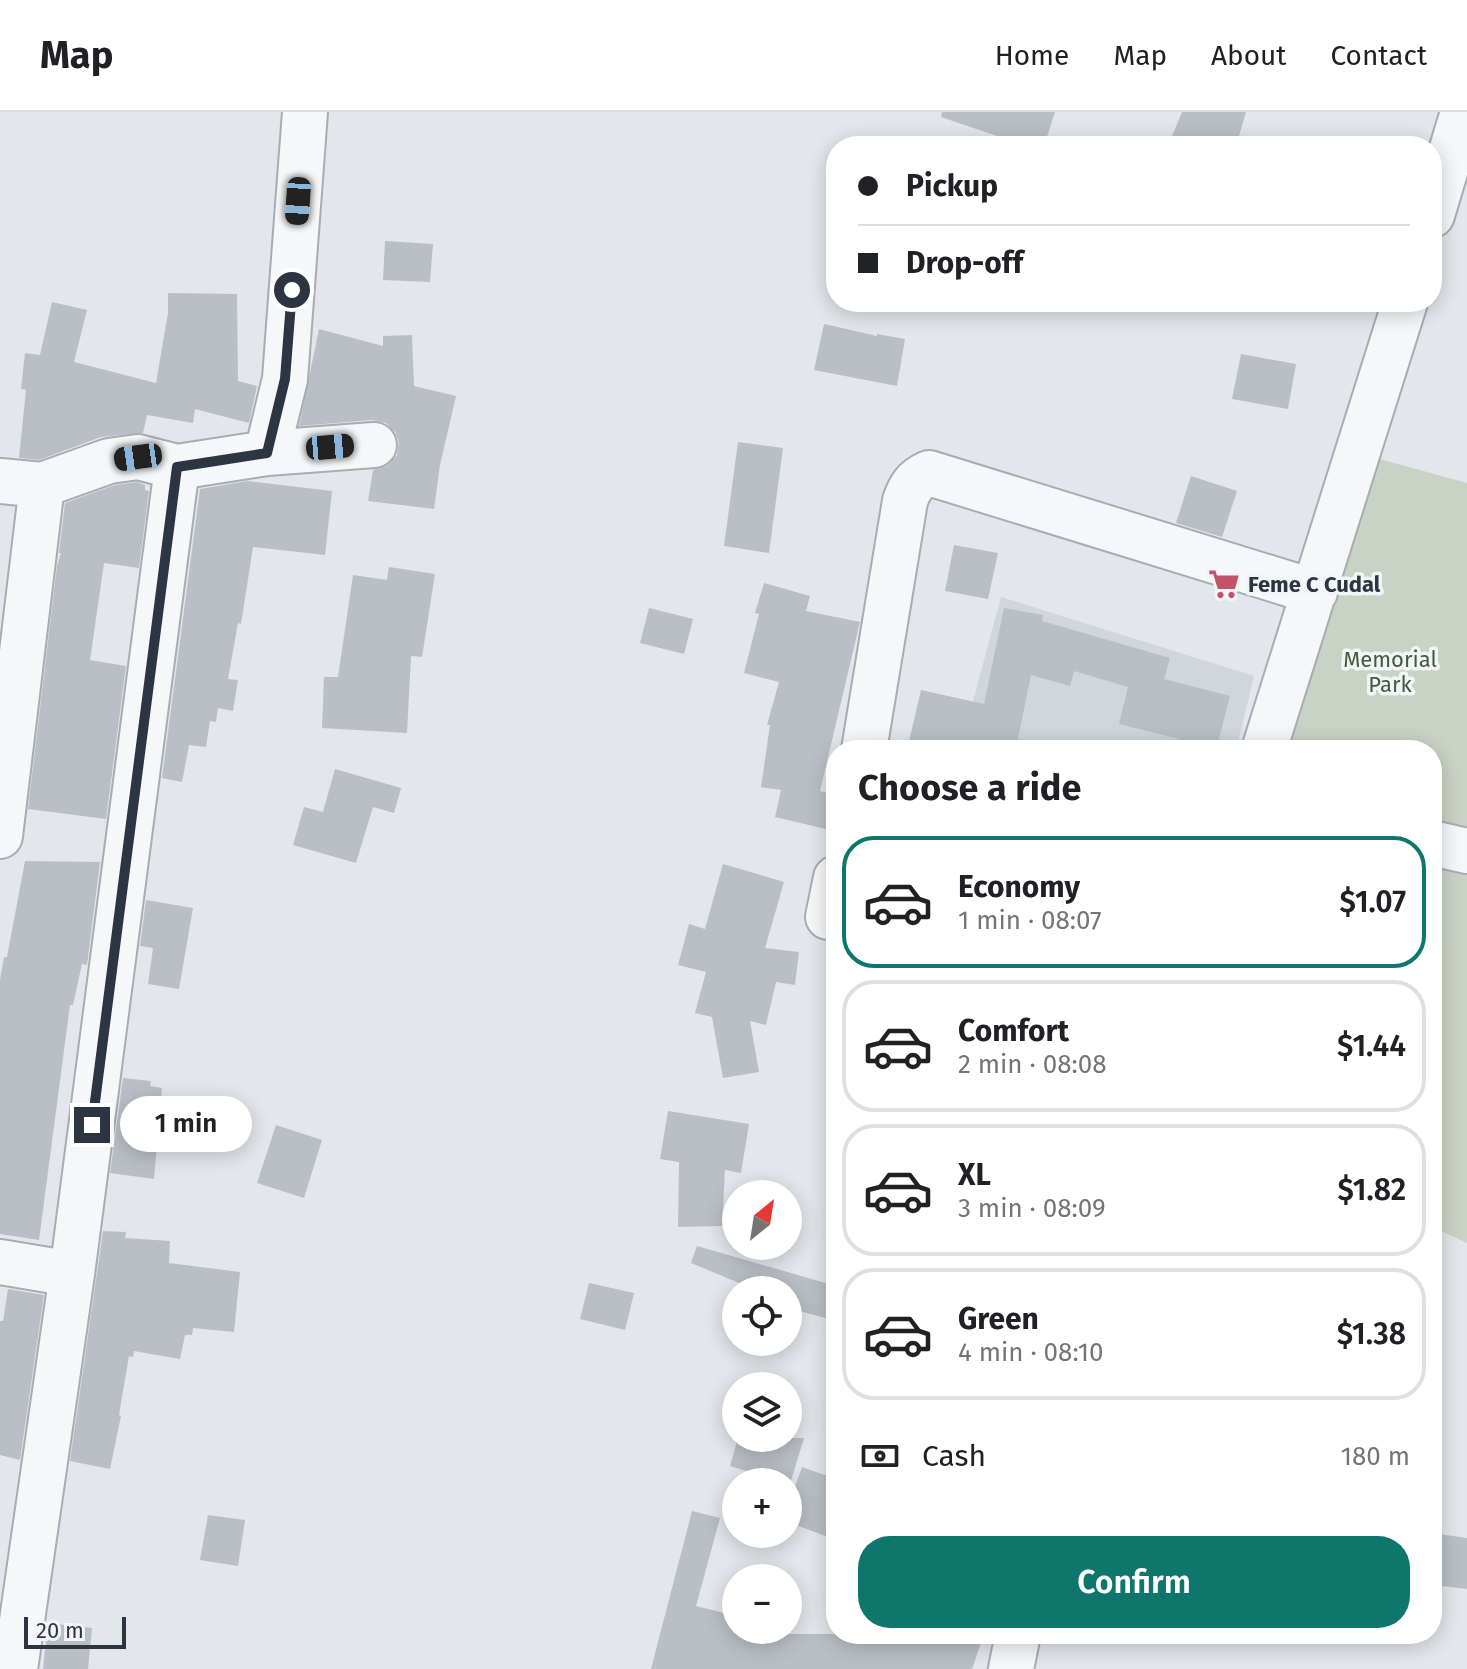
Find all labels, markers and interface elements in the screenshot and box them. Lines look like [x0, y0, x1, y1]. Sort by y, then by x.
text: Map [40, 32, 113, 78]
text: Home [995, 39, 1069, 72]
text: Map [1113, 39, 1167, 72]
text: About [1211, 39, 1286, 72]
text: Contact [1330, 39, 1427, 72]
text: Pickup [906, 168, 998, 204]
car [284, 176, 312, 226]
text: Drop-off [906, 245, 1023, 281]
route start [274, 272, 310, 308]
car [305, 433, 355, 461]
car [113, 442, 163, 472]
supermarket icon: Feme C Cudal [1207, 567, 1241, 601]
place label: Feme C Cudal [1248, 571, 1381, 598]
park label: Memorial Park [1343, 646, 1437, 698]
text: Choose a ride [858, 766, 1081, 810]
icon: car [862, 866, 934, 938]
text: Economy [958, 869, 1080, 905]
text: $1.07 [1340, 884, 1406, 920]
text: 1 min · 08:07 [958, 905, 1102, 936]
icon: car [862, 1010, 934, 1082]
text: Comfort [958, 1013, 1069, 1049]
text: $1.44 [1337, 1028, 1406, 1064]
text: 2 min · 08:08 [958, 1049, 1107, 1080]
callout: 1 min [120, 1097, 252, 1153]
route end [74, 1107, 110, 1143]
text: 1 min [155, 1108, 217, 1139]
icon: car [862, 1154, 934, 1226]
text: XL [958, 1157, 991, 1193]
text: $1.82 [1338, 1172, 1406, 1208]
north arrow [722, 1180, 802, 1260]
map controls [722, 1180, 802, 1644]
text: 3 min · 08:09 [958, 1193, 1106, 1224]
button: locate [722, 1276, 802, 1356]
icon: car [862, 1298, 934, 1370]
text: Green [958, 1301, 1039, 1337]
text: $1.38 [1337, 1316, 1406, 1352]
text: 4 min · 08:10 [958, 1337, 1103, 1368]
button: layers [722, 1372, 802, 1452]
icon: cash [858, 1434, 902, 1478]
text: Cash [922, 1438, 986, 1474]
text: 180 m [1341, 1441, 1410, 1472]
button: + [722, 1468, 802, 1548]
button: Confirm [858, 1536, 1410, 1628]
button: − [722, 1564, 802, 1644]
scale bar [24, 1613, 126, 1649]
text: 20 m [36, 1617, 84, 1644]

